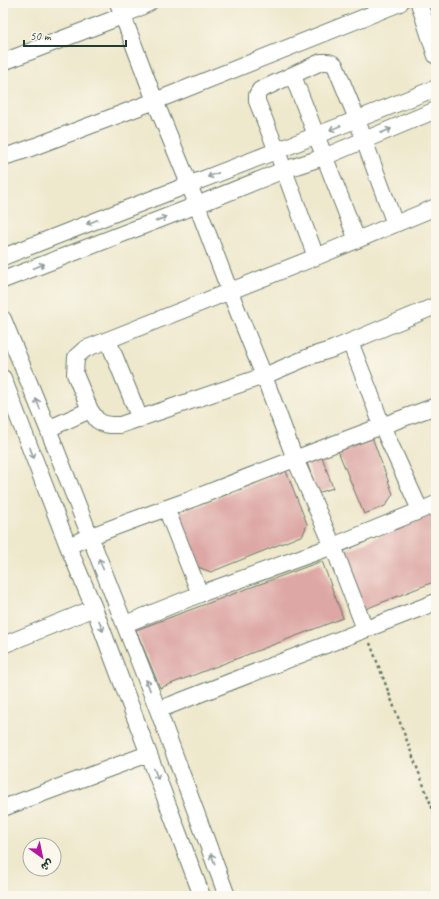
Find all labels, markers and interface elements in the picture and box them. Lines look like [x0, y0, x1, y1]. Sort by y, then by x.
scale bar [24, 22, 126, 48]
text: 50 m [30, 28, 52, 44]
one-way arrow [329, 125, 341, 133]
one-way arrow [380, 126, 392, 134]
one-way arrow [208, 171, 220, 179]
one-way arrow [154, 215, 166, 223]
one-way arrow [87, 218, 99, 226]
one-way arrow [33, 261, 45, 269]
one-way arrow [33, 398, 41, 410]
one-way arrow [29, 447, 37, 459]
one-way arrow [97, 558, 104, 570]
one-way arrow [97, 620, 105, 632]
one-way arrow [144, 679, 152, 691]
one-way arrow [153, 768, 160, 781]
north arrow [22, 837, 62, 877]
one-way arrow [209, 853, 216, 866]
text: ش [39, 856, 56, 875]

